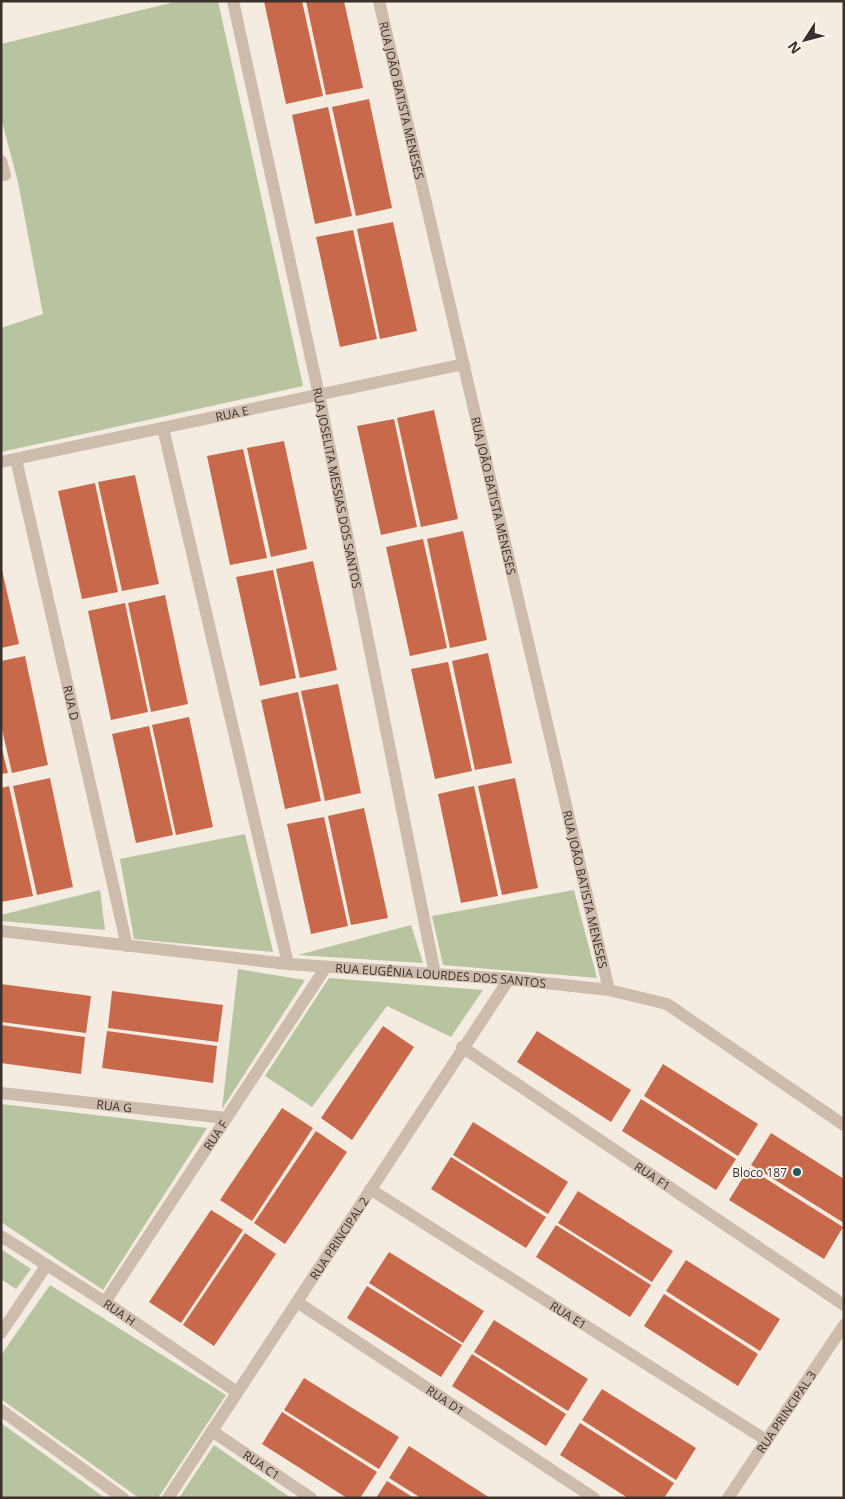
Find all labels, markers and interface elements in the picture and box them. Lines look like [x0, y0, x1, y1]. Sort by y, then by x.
north arrow [780, 15, 830, 65]
street label: RUA JOÃO BATISTA MENESES [375, 20, 429, 181]
text: N [783, 38, 805, 58]
street label: RUA JOSELITA MESSIAS DOS SANTOS [309, 386, 366, 590]
street label: RUA E [214, 401, 250, 425]
street label: RUA JOÃO BATISTA MENESES [467, 415, 521, 577]
street label: RUA D [59, 684, 84, 722]
street label: RUA JOÃO BATISTA MENESES [559, 809, 612, 970]
street label: RUA EUGÊNIA LOURDES DOS SANTOS [335, 959, 547, 992]
street label: RUA G [96, 1095, 133, 1116]
street label: RUA F [199, 1117, 231, 1154]
street label: RUA F1 [631, 1158, 674, 1194]
place label: Bloco 187 [732, 1164, 787, 1181]
marker: Bloco 187 [791, 1166, 803, 1178]
street label: RUA PRINCIPAL 2 [305, 1193, 372, 1283]
street label: RUA H [100, 1295, 139, 1329]
street label: RUA E1 [547, 1297, 590, 1333]
street label: RUA PRINCIPAL 3 [752, 1367, 820, 1456]
street label: RUA D1 [423, 1381, 468, 1419]
street label: RUA C1 [240, 1446, 284, 1483]

